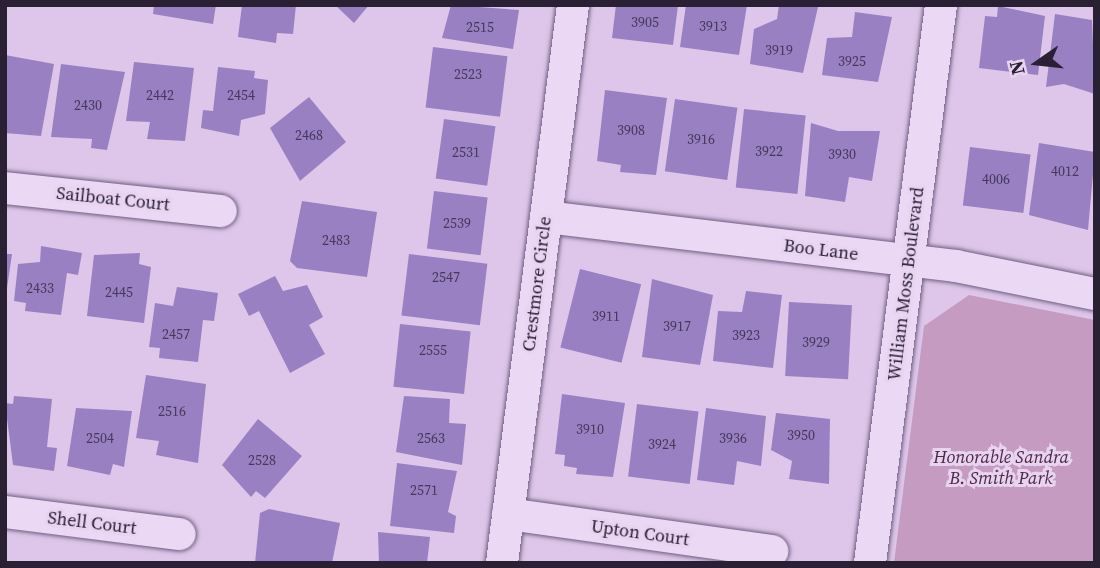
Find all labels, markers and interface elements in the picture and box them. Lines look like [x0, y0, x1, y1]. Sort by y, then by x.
house number: 3905 [631, 14, 659, 30]
house number: 3913 [699, 18, 727, 34]
house number: 2515 [466, 19, 494, 35]
north arrow [1002, 28, 1072, 98]
house number: 3919 [765, 42, 793, 58]
house number: 3925 [838, 53, 866, 69]
text: N [1002, 58, 1031, 78]
house number: 2523 [454, 66, 482, 82]
house number: 2442 [146, 87, 174, 103]
house number: 2454 [227, 87, 255, 103]
house number: 2430 [74, 97, 102, 113]
house number: 3908 [617, 122, 645, 138]
house number: 2468 [295, 127, 323, 143]
house number: 3916 [687, 131, 715, 147]
house number: 3922 [755, 143, 783, 159]
house number: 2531 [452, 144, 480, 160]
house number: 3930 [828, 146, 856, 162]
house number: 4012 [1051, 163, 1079, 179]
house number: 4006 [982, 171, 1010, 187]
street label: Sailboat Court [55, 182, 171, 216]
street label: William Moss Boulevard [883, 186, 929, 382]
house number: 2539 [443, 215, 471, 231]
street label: Crestmore Circle [518, 215, 556, 353]
house number: 2483 [322, 232, 350, 248]
street label: Boo Lane [782, 235, 860, 265]
house number: 2547 [432, 269, 460, 285]
house number: 2433 [26, 280, 54, 296]
house number: 2445 [105, 284, 133, 300]
house number: 3911 [592, 308, 620, 324]
house number: 3917 [663, 318, 691, 334]
house number: 2457 [162, 326, 190, 342]
house number: 3923 [732, 327, 760, 343]
house number: 3929 [802, 334, 830, 350]
house number: 2555 [419, 342, 447, 358]
house number: 2516 [158, 403, 186, 419]
house number: 3910 [576, 421, 604, 437]
house number: 3950 [787, 427, 815, 443]
house number: 2504 [86, 430, 114, 446]
house number: 2563 [417, 430, 445, 446]
house number: 3936 [719, 430, 747, 446]
house number: 3924 [648, 436, 676, 452]
park label: Honorable Sandra B. Smith Park [933, 447, 1069, 490]
house number: 2528 [248, 452, 276, 468]
house number: 2571 [410, 482, 438, 498]
street label: Shell Court [46, 507, 138, 539]
street label: Upton Court [590, 515, 690, 551]

